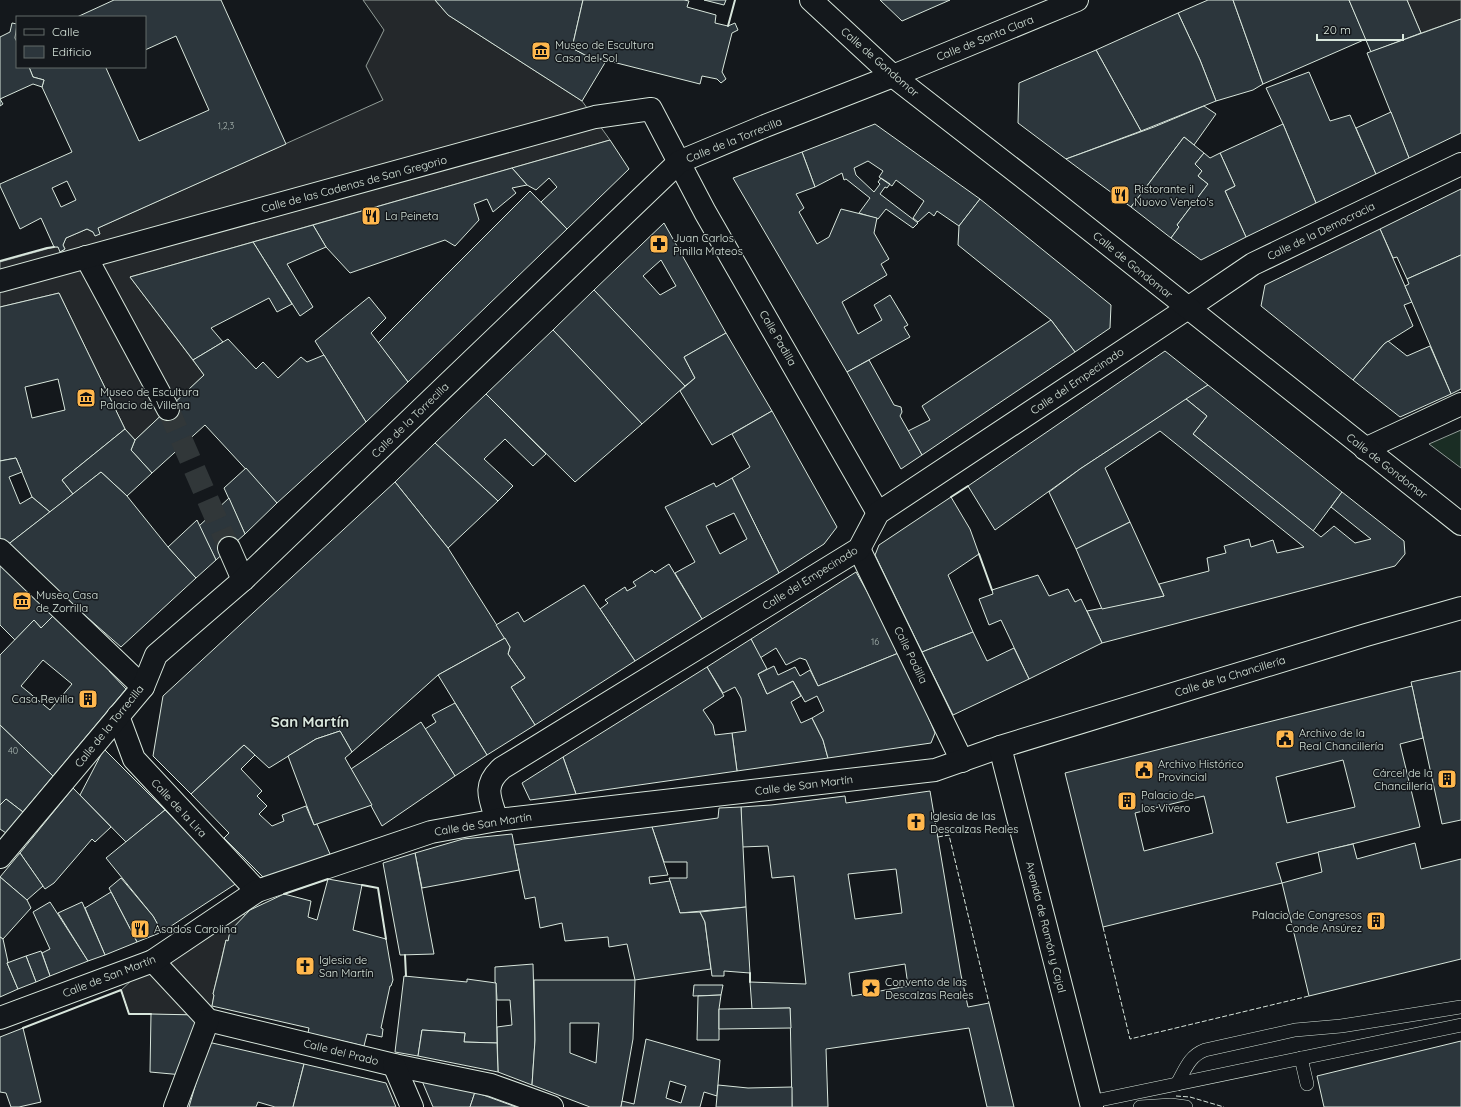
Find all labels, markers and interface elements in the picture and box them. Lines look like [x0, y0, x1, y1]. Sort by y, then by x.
street label: Calle de Santa Clara [934, 12, 1036, 64]
legend [16, 16, 146, 68]
scale bar [1317, 16, 1403, 42]
text: 20 m [1323, 22, 1351, 37]
text: Calle [52, 24, 80, 39]
street label: Calle de Gondomar [838, 24, 922, 100]
place label: Museo de Escultura Casa del Sol [555, 38, 654, 65]
museum icon: Museo de Escultura Casa del Sol [530, 40, 552, 62]
text: Edificio [52, 44, 92, 59]
street label: Calle de la Torrecilla [684, 114, 784, 166]
house number: 1,2,3 [218, 120, 235, 131]
street label: Calle de las Cadenas de San Gregorio [260, 152, 449, 216]
place label: Ristorante il Nuovo Veneto's [1134, 182, 1214, 209]
restaurant icon: Ristorante il Nuovo Veneto's [1109, 184, 1131, 206]
street label: Calle de la Democracia [1265, 199, 1377, 263]
restaurant icon: La Peineta [360, 205, 382, 227]
place label: La Peineta [385, 209, 439, 223]
street label: Calle de Gondomar [1090, 228, 1176, 302]
place label: Juan Carlos Pinilla Mateos [673, 231, 743, 258]
pharmacy icon: Juan Carlos Pinilla Mateos [648, 233, 670, 255]
street label: Calle Padilla [756, 308, 800, 368]
street label: Calle del Empecinado [1027, 344, 1127, 418]
street label: Calle de la Torrecilla [368, 379, 452, 461]
place label: Museo de Escultura Palacio de Villena [100, 385, 199, 412]
museum icon: Museo de Escultura Palacio de Villena [75, 387, 97, 409]
street label: Calle de Gondomar [1344, 430, 1431, 502]
street label: Calle del Empecinado [760, 543, 861, 613]
place label: Museo Casa de Zorrilla [36, 588, 98, 615]
museum icon: Museo Casa de Zorrilla [11, 590, 33, 612]
street label: Calle Padilla [891, 624, 931, 686]
house number: 16 [871, 636, 879, 647]
street label: Calle de la Chancillería [1173, 652, 1287, 700]
street label: Calle de la Torrecilla [71, 682, 147, 770]
building icon: Casa Revilla [77, 688, 99, 710]
place label: Casa Revilla [12, 692, 74, 706]
district label: San Martín [271, 712, 349, 731]
place label: Archivo de la Real Chancillería [1299, 726, 1384, 753]
public building icon: Archivo de la Real Chancillería [1274, 728, 1296, 750]
house number: 40 [8, 745, 18, 756]
place label: Archivo Histórico Provincial [1158, 757, 1244, 784]
public building icon: Archivo Histórico Provincial [1133, 759, 1155, 781]
place label: Cárcel de la Chancillería [1373, 766, 1433, 793]
building icon: Cárcel de la Chancillería [1436, 768, 1458, 790]
street label: Calle de San Martín [754, 772, 854, 798]
street label: Calle de la Lira [148, 776, 210, 840]
place label: Palacio de los Vivero [1141, 788, 1194, 815]
building icon: Palacio de los Vivero [1116, 790, 1138, 812]
street label: Calle de San Martín [433, 809, 533, 839]
place label: Iglesia de las Descalzas Reales [930, 809, 1018, 836]
church icon: Iglesia de las Descalzas Reales [905, 811, 927, 833]
street label: Avenida de Ramón y Cajal [1023, 860, 1069, 994]
place label: Palacio de Congresos Conde Ansúrez [1252, 908, 1362, 935]
building icon: Palacio de Congresos Conde Ansúrez [1365, 910, 1387, 932]
restaurant icon: Asados Carolina [129, 918, 151, 940]
place label: Asados Carolina [154, 922, 237, 936]
street label: Calle de San Martín [60, 952, 158, 1000]
place label: Iglesia de San Martín [319, 953, 374, 980]
church icon: Iglesia de San Martín [294, 955, 316, 977]
place label: Convento de las Descalzas Reales [885, 975, 973, 1002]
place icon: Convento de las Descalzas Reales [860, 977, 882, 999]
street label: Calle del Prado [302, 1036, 380, 1068]

